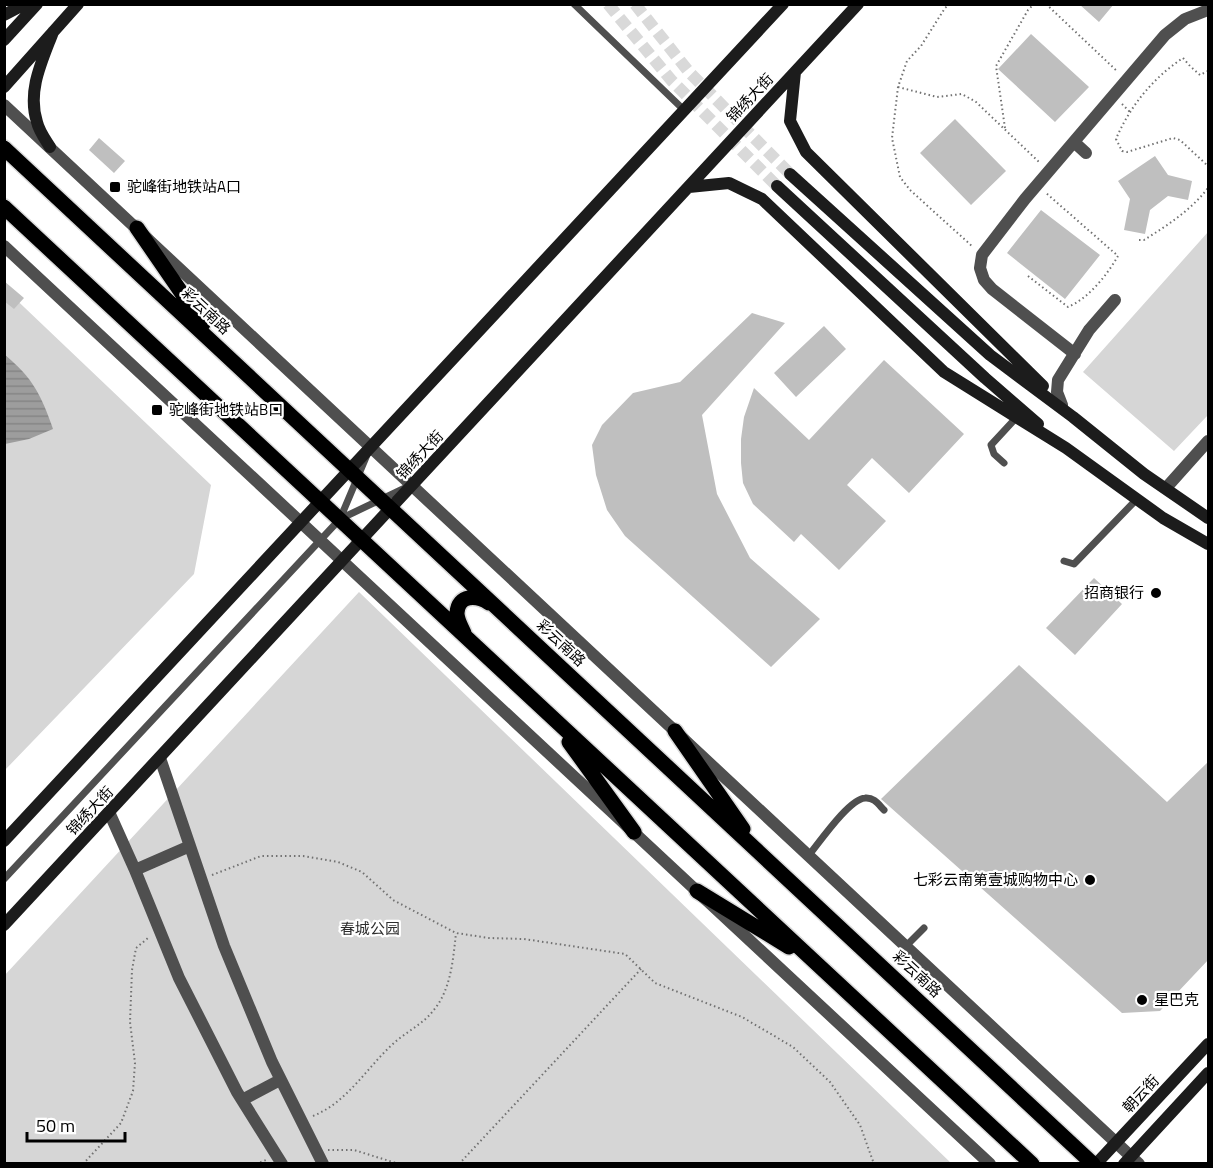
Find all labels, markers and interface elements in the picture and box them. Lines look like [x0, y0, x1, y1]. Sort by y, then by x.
street label: 锦绣大街 [721, 68, 779, 127]
place label: 驼峰街地铁站A口 [127, 175, 241, 198]
marker: 驼峰街地铁站A口 [108, 180, 122, 194]
street label: 彩云南路 [177, 282, 236, 340]
place label: 驼峰街地铁站B口 [169, 398, 283, 421]
marker: 驼峰街地铁站B口 [150, 403, 164, 417]
street label: 锦绣大街 [391, 425, 449, 484]
place label: 招商银行 [1084, 581, 1144, 604]
marker: 招商银行 [1149, 586, 1163, 600]
street label: 彩云南路 [532, 614, 591, 672]
street label: 锦绣大街 [61, 781, 119, 840]
place label: 七彩云南第壹城购物中心 [913, 868, 1078, 891]
marker: 七彩云南第壹城购物中心 [1083, 873, 1097, 887]
park label: 春城公园 [340, 917, 400, 940]
street label: 彩云南路 [888, 945, 947, 1003]
place label: 星巴克 [1154, 988, 1199, 1011]
marker: 星巴克 [1135, 993, 1149, 1007]
street label: 朝云街 [1117, 1069, 1164, 1118]
scale bar [27, 1105, 124, 1143]
text: 50 m [36, 1112, 75, 1139]

